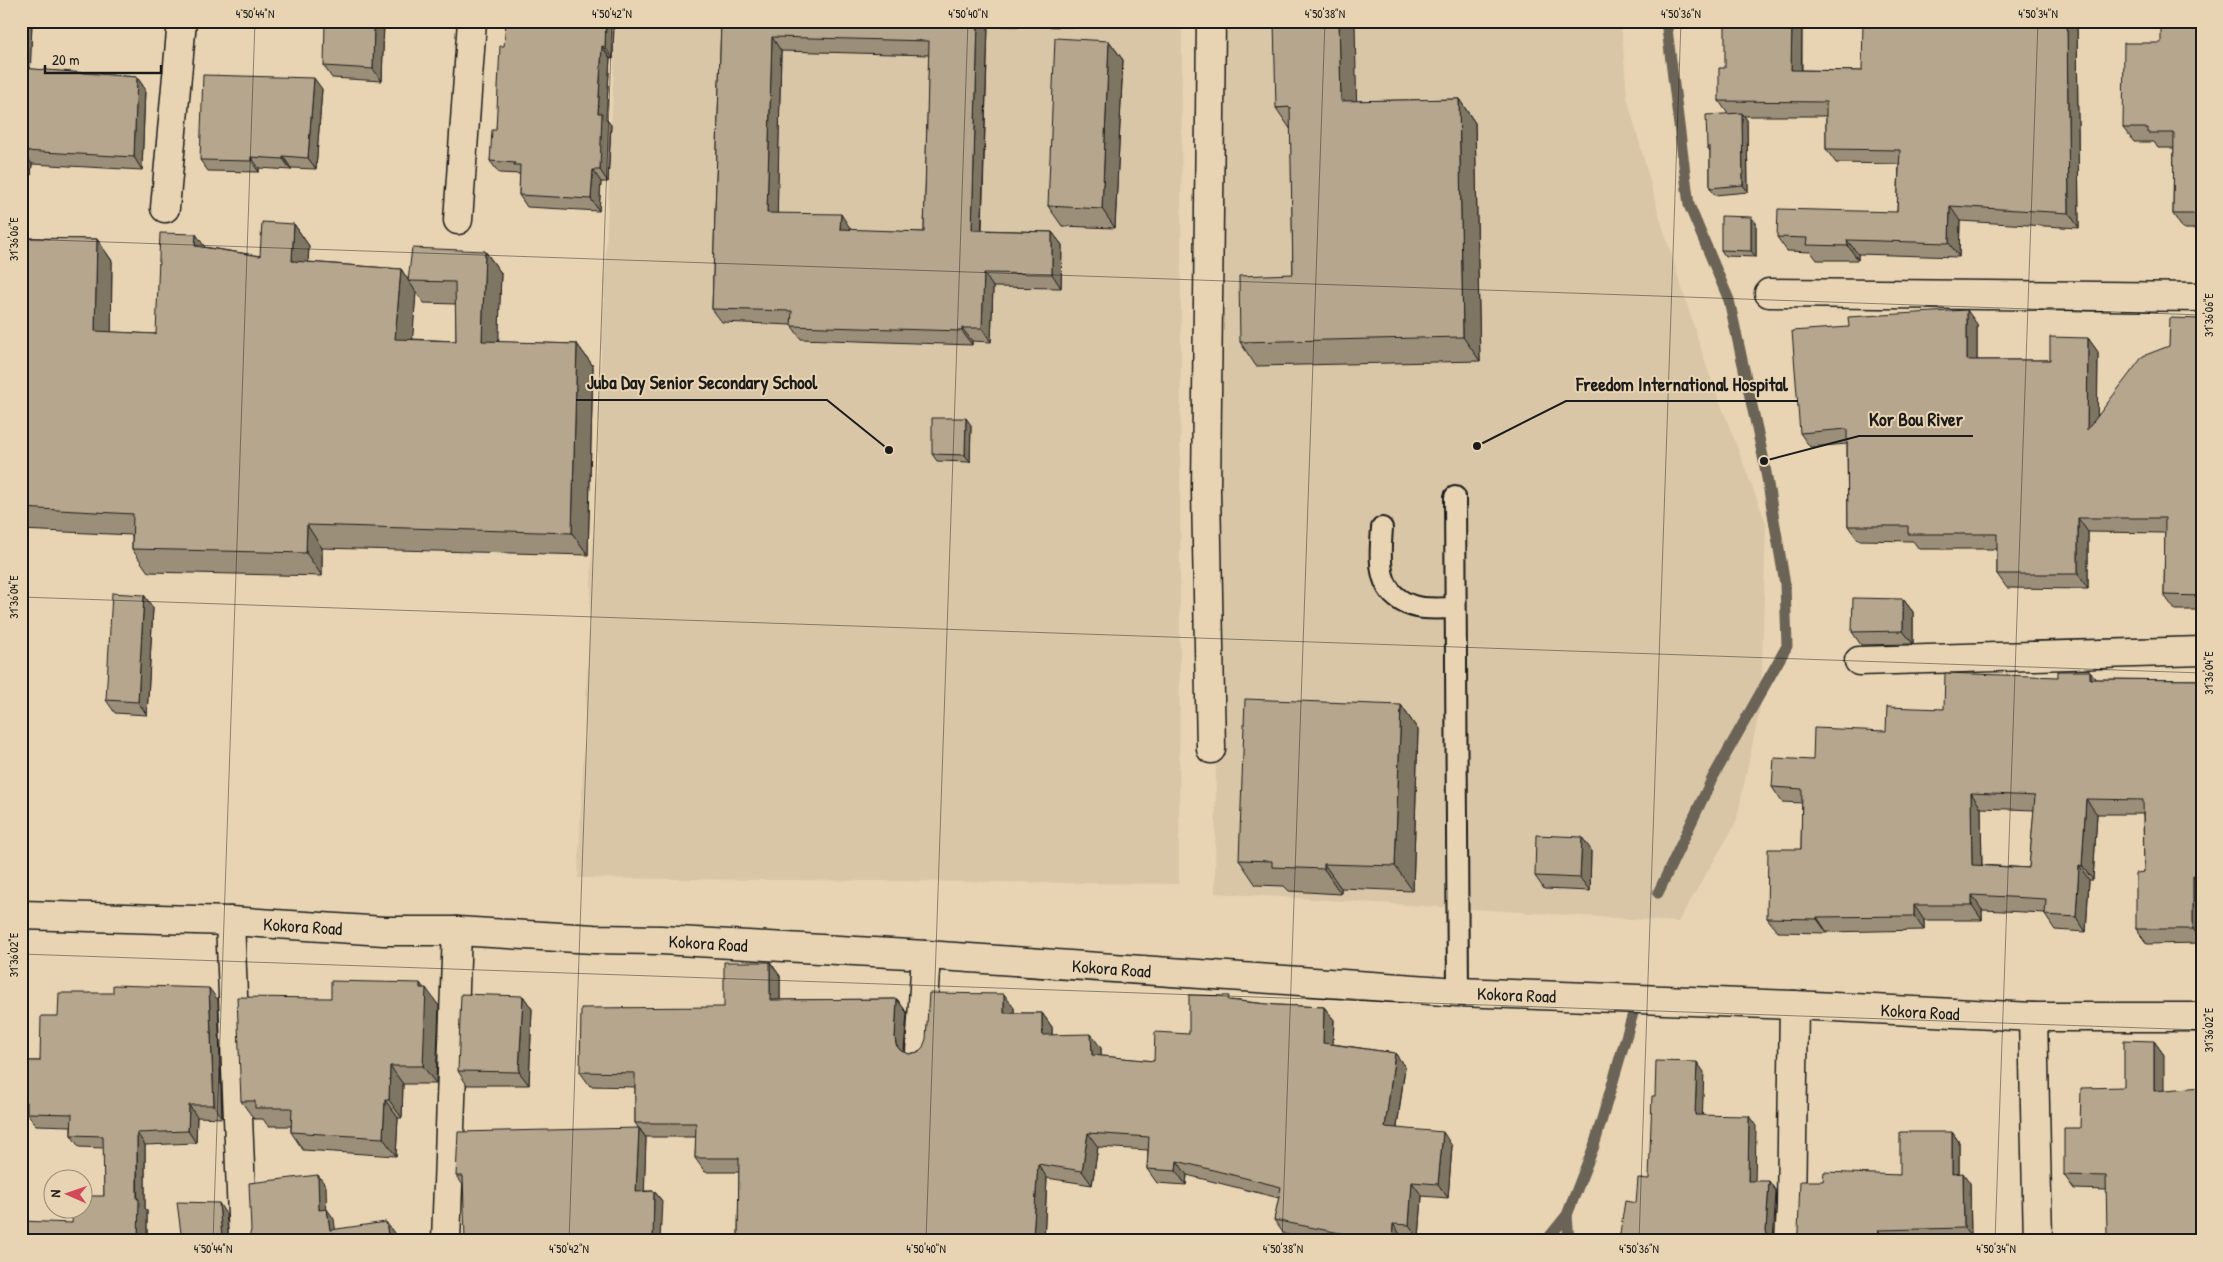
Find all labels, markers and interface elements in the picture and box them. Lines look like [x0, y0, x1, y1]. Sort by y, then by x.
text: 4°50'44"N [236, 5, 274, 22]
text: 4°50'42"N [592, 5, 632, 22]
text: 4°50'40"N [948, 5, 988, 22]
text: 4°50'38"N [1305, 5, 1345, 22]
text: 4°50'36"N [1661, 5, 1701, 22]
text: 4°50'34"N [2018, 5, 2058, 22]
scale bar [45, 42, 161, 74]
text: 20 m [52, 49, 79, 70]
text: 31°36'06"E [5, 216, 22, 261]
text: 31°36'06"E [2200, 292, 2217, 337]
callout: Juba Day Senior Secondary School [576, 366, 827, 400]
callout: Freedom International Hospital [1566, 367, 1798, 401]
text: Juba Day Senior Secondary School [587, 369, 818, 396]
text: Freedom International Hospital [1575, 371, 1789, 398]
callout: Kor Bou River [1859, 402, 1973, 436]
text: Kor Bou River [1869, 406, 1964, 432]
text: 31°36'04"E [5, 575, 22, 619]
text: 31°36'04"E [2200, 651, 2217, 695]
street label: Kokora Road [262, 911, 343, 941]
street label: Kokora Road [668, 928, 748, 957]
text: 31°36'02"E [5, 932, 22, 977]
street label: Kokora Road [1071, 953, 1152, 983]
street label: Kokora Road [1477, 980, 1557, 1008]
street label: Kokora Road [1880, 997, 1960, 1026]
text: 31°36'02"E [2200, 1007, 2217, 1052]
north arrow [42, 1170, 92, 1220]
text: N [45, 1189, 64, 1198]
text: 4°50'44"N [194, 1240, 232, 1257]
text: 4°50'42"N [549, 1240, 589, 1257]
text: 4°50'40"N [906, 1240, 946, 1257]
text: 4°50'38"N [1263, 1240, 1303, 1257]
text: 4°50'36"N [1619, 1240, 1659, 1257]
text: 4°50'34"N [1976, 1240, 2016, 1257]

